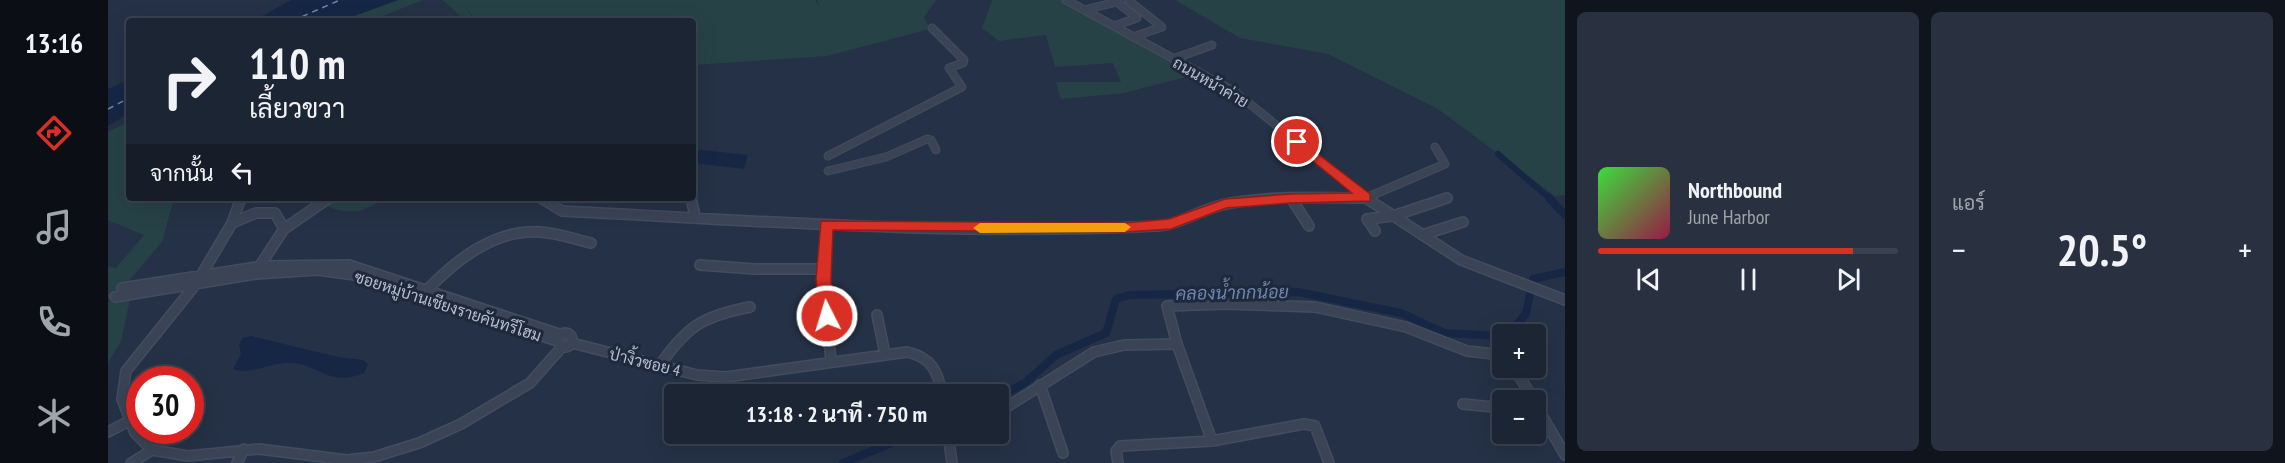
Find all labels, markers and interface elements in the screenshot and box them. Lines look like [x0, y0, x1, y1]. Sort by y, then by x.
text: 13:16 [25, 26, 83, 60]
text: 110 m [249, 36, 346, 91]
icon: right [150, 42, 228, 120]
street label: ถนนหน้าค่าย [1169, 52, 1253, 112]
text: เลี้ยวขวา [249, 91, 345, 125]
icon: directions [33, 112, 75, 154]
pin [1271, 116, 1322, 167]
icon: arrive [1280, 125, 1313, 158]
icon: left [226, 156, 259, 189]
text: จากนั้น [150, 159, 214, 187]
text: Northbound [1688, 176, 1782, 204]
text: แอร์ [1952, 190, 1985, 216]
text: June Harbor [1688, 204, 1770, 230]
icon: music [33, 206, 75, 248]
text: 20.5° [2057, 220, 2147, 278]
text: − [1952, 228, 1966, 271]
text: + [2238, 228, 2252, 271]
icon: previous [1632, 263, 1665, 296]
icon: pause [1732, 263, 1765, 296]
icon: next [1832, 263, 1865, 296]
street label: ซอยหมู่บ้านเชียงรายคันทรีโฮม [351, 265, 544, 348]
water label: คลองน้ำกกน้อย [1175, 276, 1289, 305]
position arrow [795, 284, 859, 348]
icon: phone [33, 301, 75, 343]
map controls [1492, 324, 1546, 444]
button: + [1492, 324, 1546, 378]
street label: ป่างิ้วซอย 4 [607, 340, 683, 380]
speed limit sign: 30 [126, 366, 204, 444]
button: − [1492, 390, 1546, 444]
icon: climate [33, 395, 75, 437]
text: 13:18 · 2 นาที · 750 m [746, 400, 927, 428]

